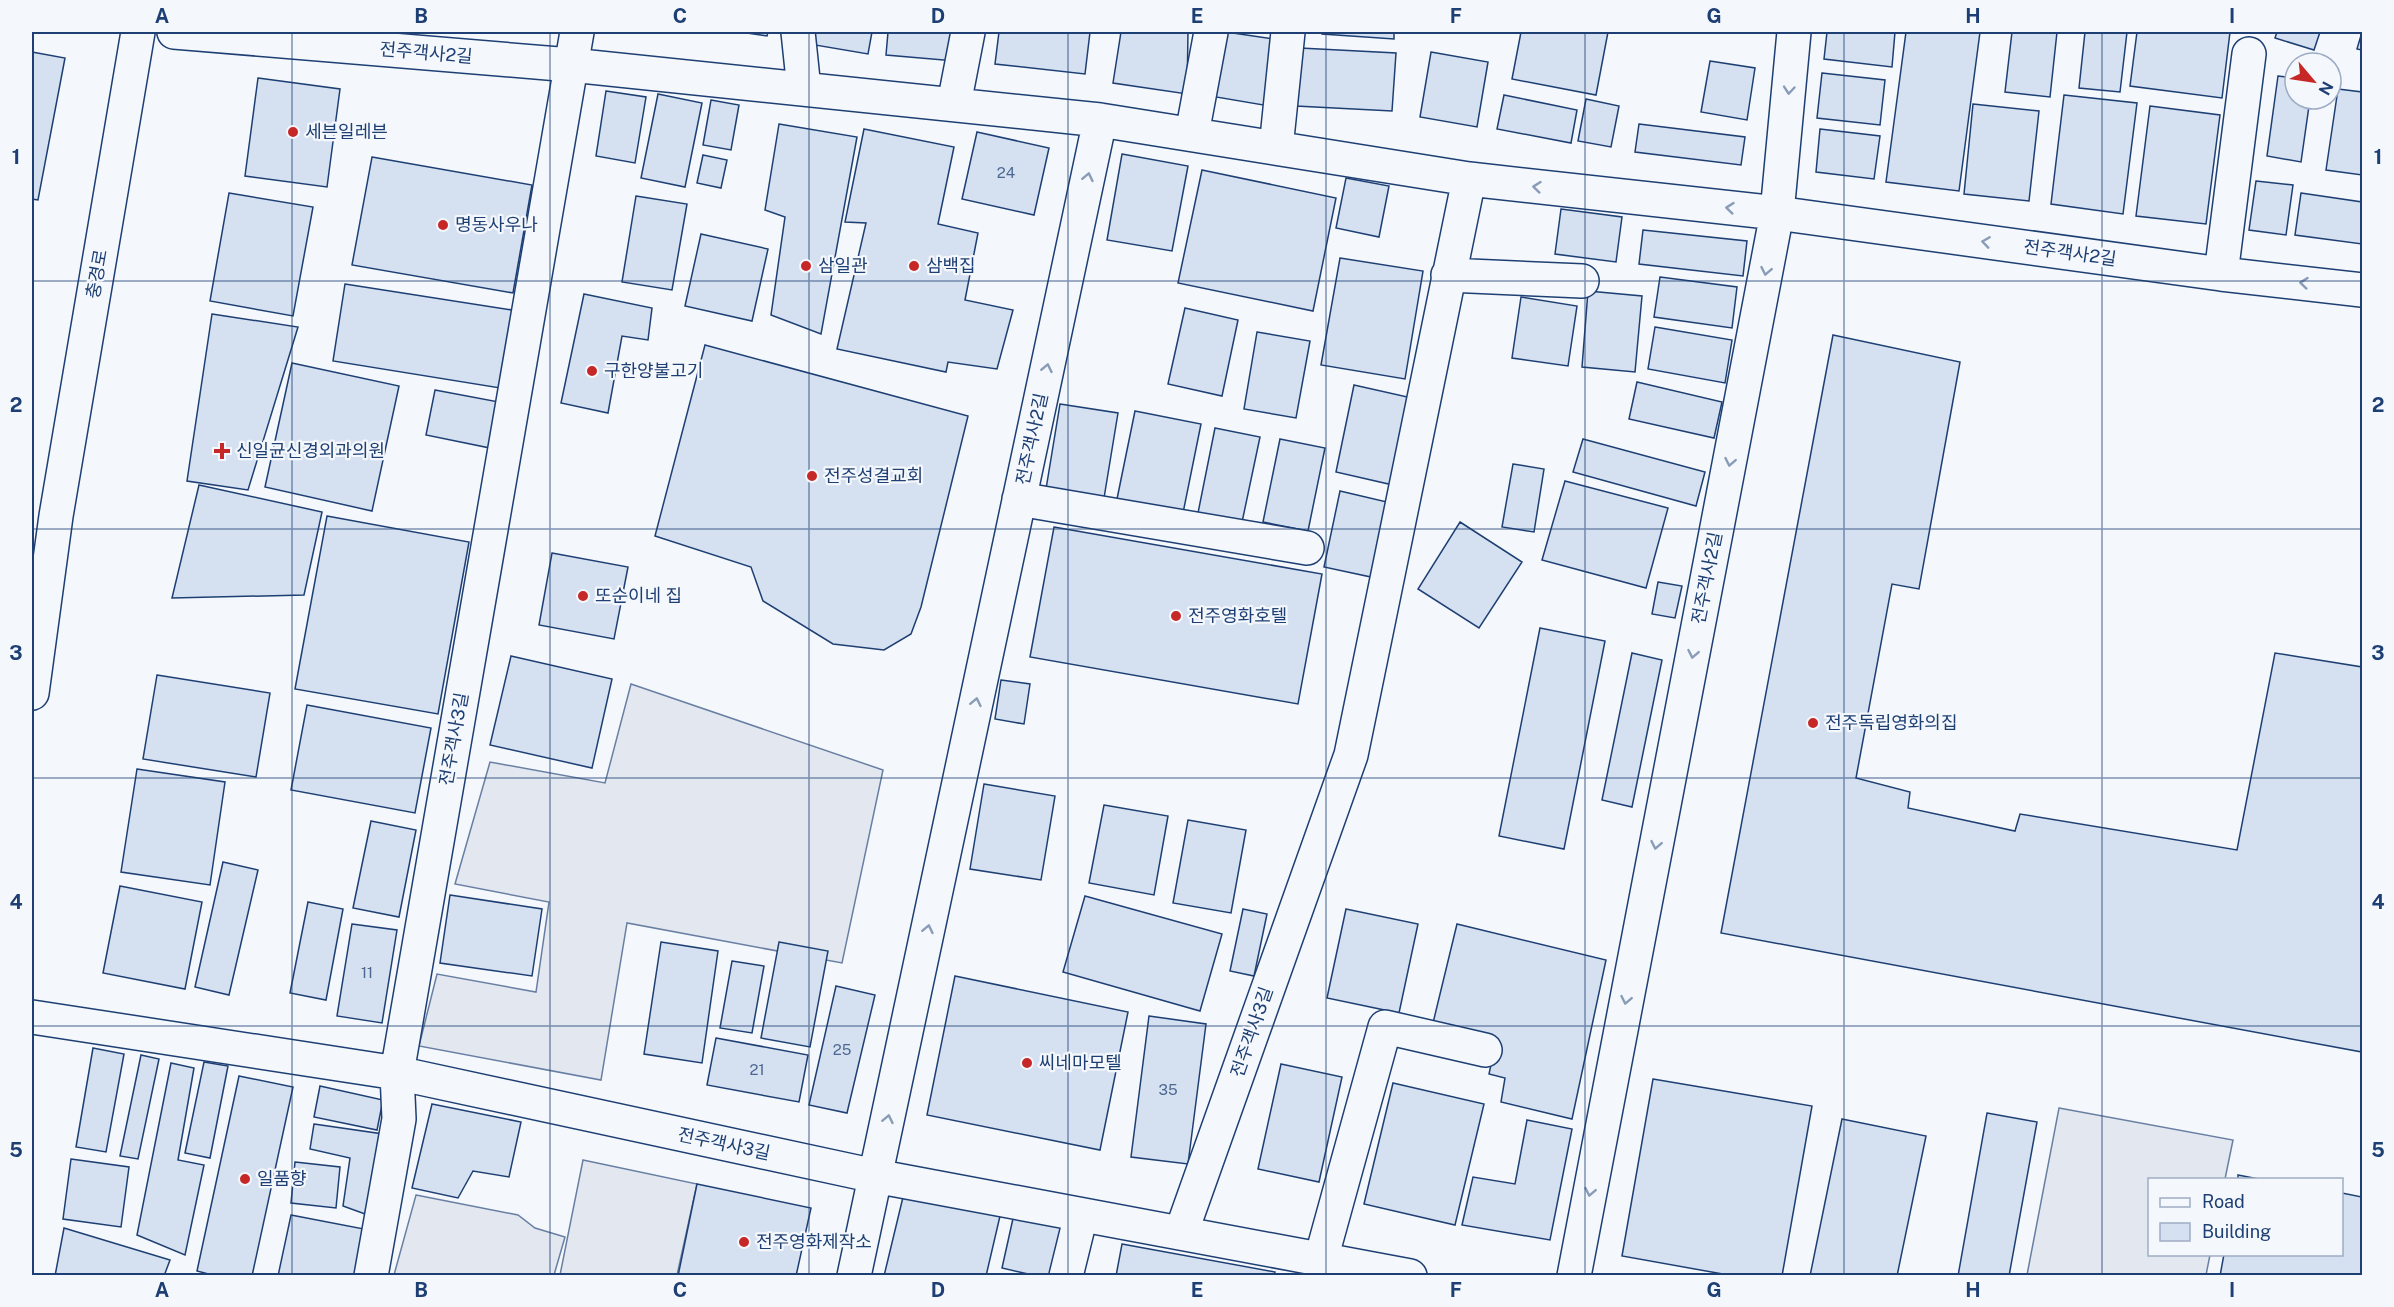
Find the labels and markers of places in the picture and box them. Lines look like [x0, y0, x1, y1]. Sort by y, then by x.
place label: 세븐일레븐 [305, 121, 388, 142]
marker: 세븐일레븐 [286, 125, 300, 139]
place label: 명동사우나 [455, 214, 538, 235]
marker: 명동사우나 [436, 218, 450, 232]
place label: 삼일관 [818, 255, 868, 276]
place label: 삼백집 [926, 255, 976, 276]
marker: 삼일관 [799, 259, 813, 273]
marker: 삼백집 [907, 259, 921, 273]
place label: 구한양불고기 [604, 360, 703, 381]
marker: 구한양불고기 [585, 364, 599, 378]
place label: 신일균신경외과의원 [236, 440, 385, 461]
marker: 신일균신경외과의원 [213, 442, 231, 460]
place label: 전주성결교회 [824, 465, 923, 486]
marker: 전주성결교회 [805, 469, 819, 483]
place label: 또순이네 집 [595, 585, 682, 606]
marker: 또순이네 집 [576, 589, 590, 603]
place label: 전주영화호텔 [1188, 605, 1287, 626]
marker: 전주영화호텔 [1169, 609, 1183, 623]
place label: 전주독립영화의집 [1825, 712, 1957, 733]
marker: 전주독립영화의집 [1806, 716, 1820, 730]
place label: 씨네마모텔 [1039, 1052, 1122, 1073]
marker: 씨네마모텔 [1020, 1056, 1034, 1070]
place label: 일품향 [257, 1168, 307, 1189]
marker: 일품향 [238, 1172, 252, 1186]
place label: 전주영화제작소 [756, 1231, 872, 1252]
marker: 전주영화제작소 [737, 1235, 751, 1249]

